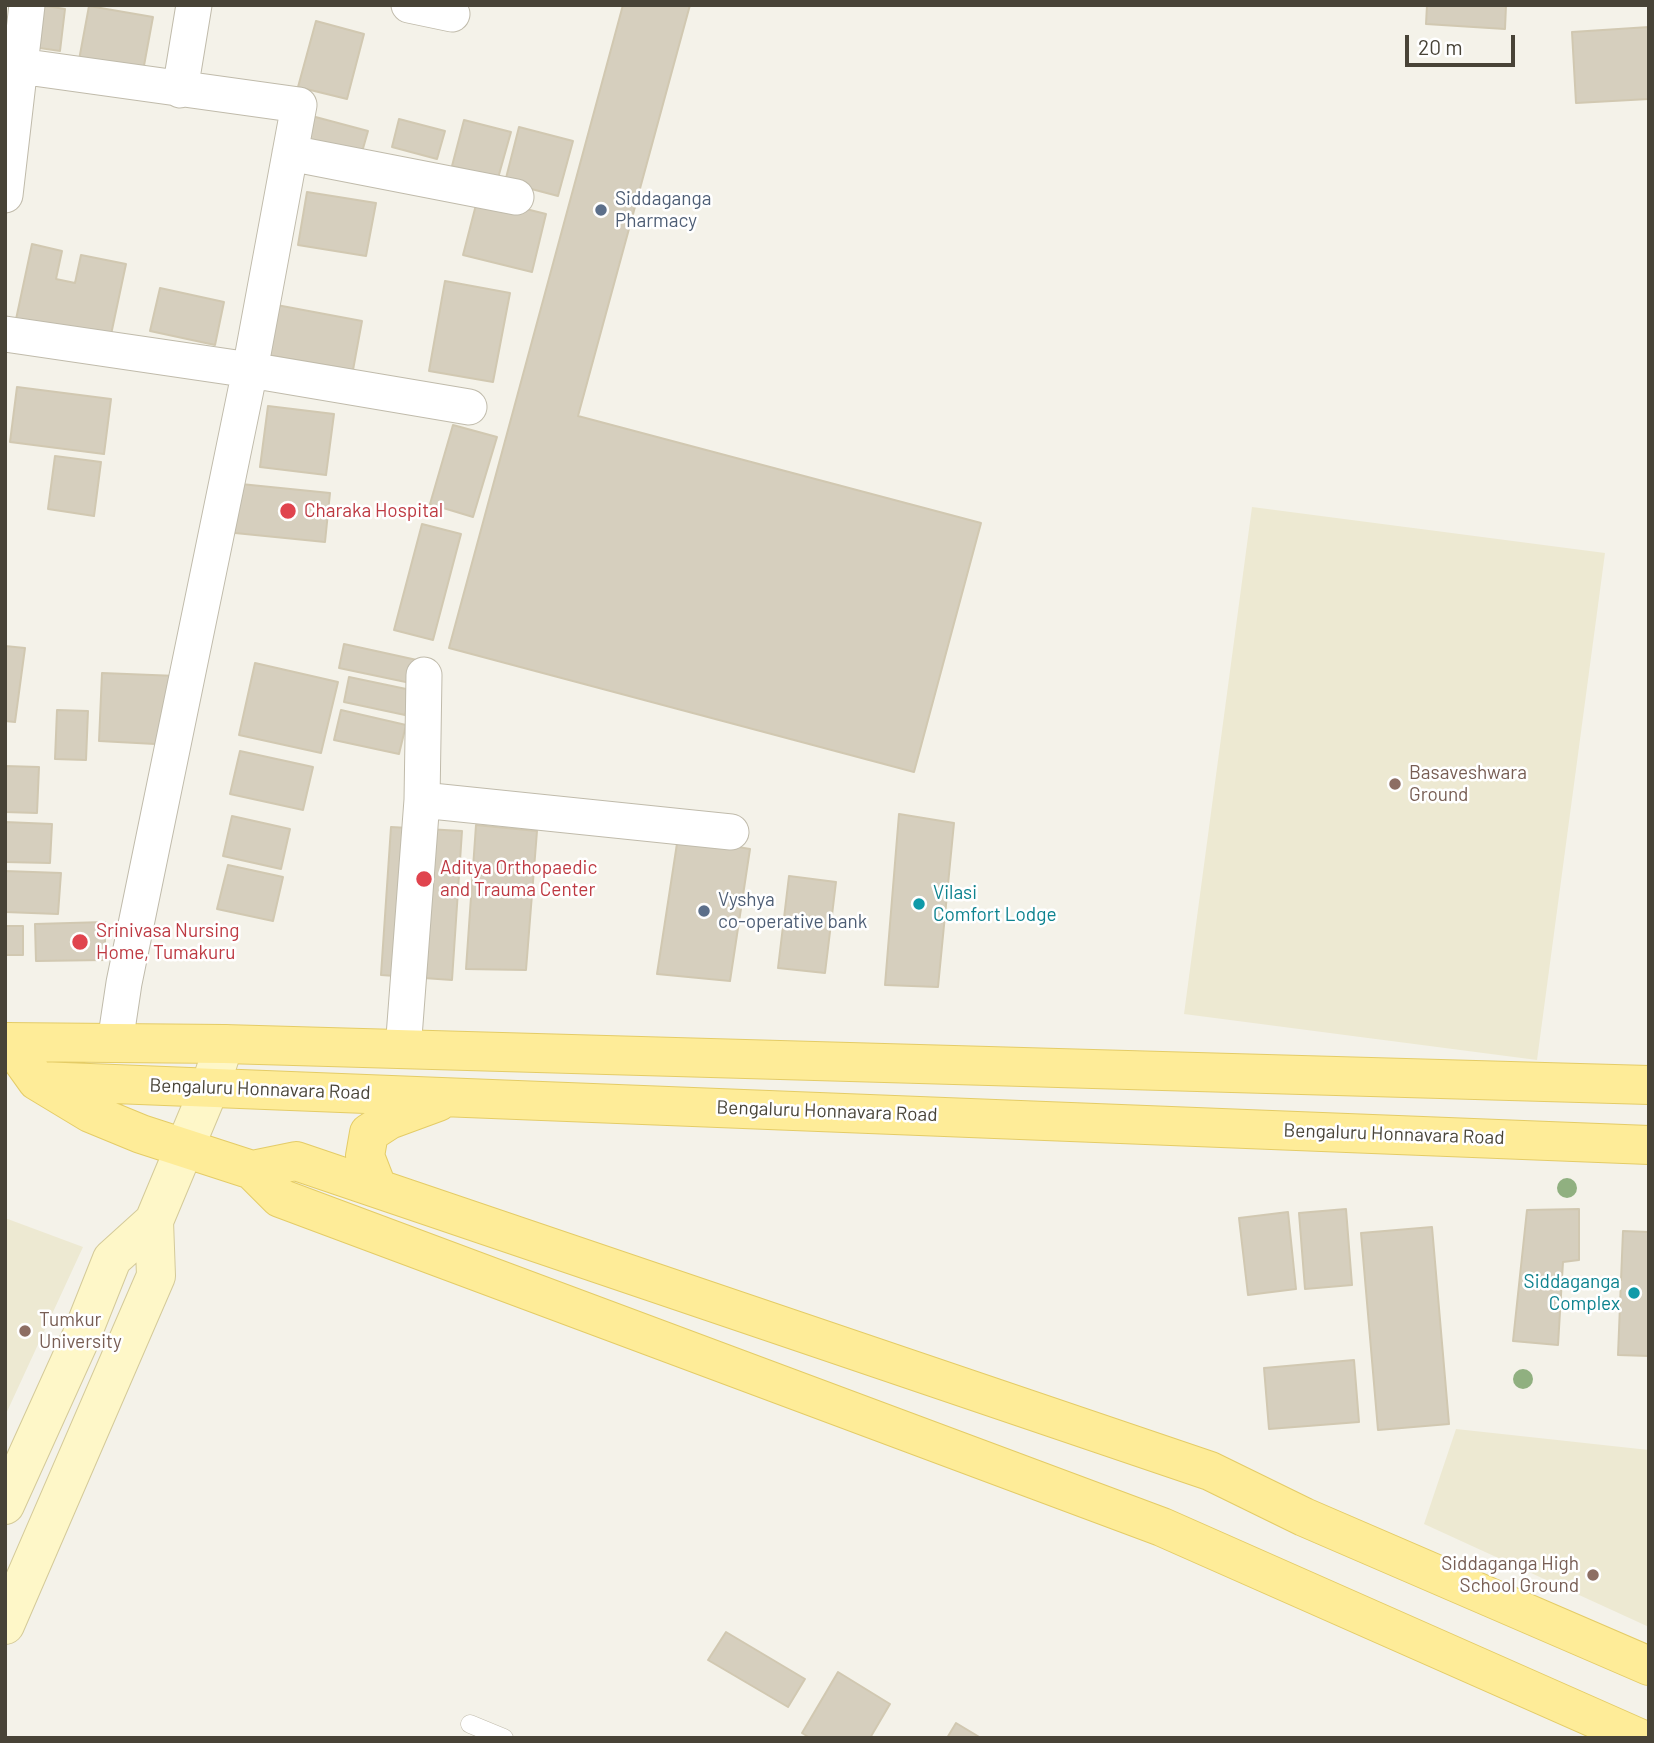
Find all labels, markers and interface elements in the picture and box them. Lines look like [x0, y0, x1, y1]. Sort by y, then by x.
scale bar [1409, 21, 1519, 65]
text: 20 m [1418, 34, 1463, 59]
place label: Siddaganga Pharmacy [615, 188, 711, 232]
marker: Siddaganga Pharmacy [593, 202, 609, 218]
place label: Charaka Hospital [304, 500, 443, 522]
marker: Charaka Hospital [278, 501, 298, 521]
place label: Basaveshwara Ground [1409, 762, 1527, 806]
marker: Basaveshwara Ground [1387, 776, 1403, 792]
place label: Aditya Orthopaedic and Trauma Center [440, 857, 597, 901]
marker: Aditya Orthopaedic and Trauma Center [414, 869, 434, 889]
place label: Vilasi Comfort Lodge [933, 882, 1057, 926]
place label: Vyshya co-operative bank [718, 889, 867, 933]
marker: Vilasi Comfort Lodge [911, 896, 927, 912]
marker: Vyshya co-operative bank [696, 903, 712, 919]
place label: Srinivasa Nursing Home, Tumakuru [96, 920, 239, 964]
marker: Srinivasa Nursing Home, Tumakuru [70, 932, 90, 952]
street label: Bengaluru Honnavara Road [149, 1074, 371, 1104]
street label: Bengaluru Honnavara Road [716, 1096, 938, 1126]
street label: Bengaluru Honnavara Road [1283, 1119, 1505, 1149]
place label: Siddaganga Complex [1524, 1271, 1620, 1315]
marker: Siddaganga Complex [1626, 1285, 1642, 1301]
place label: Tumkur University [39, 1309, 122, 1353]
marker: Tumkur University [17, 1323, 33, 1339]
place label: Siddaganga High School Ground [1441, 1553, 1579, 1597]
marker: Siddaganga High School Ground [1585, 1567, 1601, 1583]

